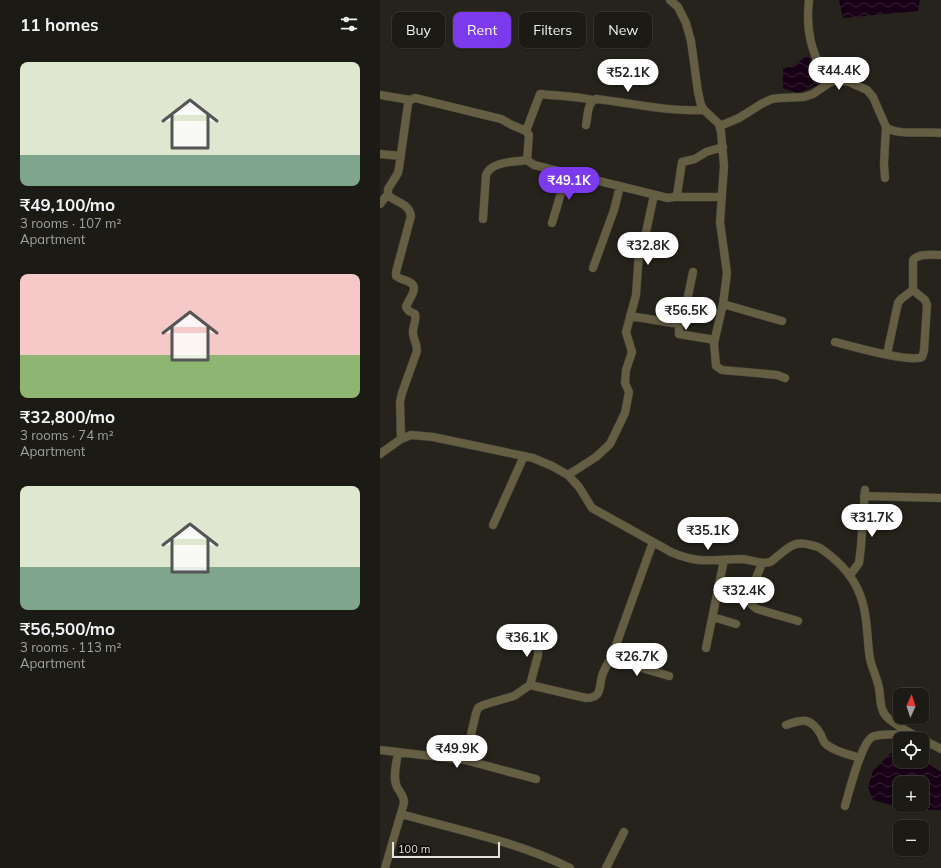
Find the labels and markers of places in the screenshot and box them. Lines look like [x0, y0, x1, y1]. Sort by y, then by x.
pin: ₹44.4K [806, 57, 872, 91]
pin: ₹52.1K [595, 59, 661, 93]
pin: ₹49.1K [536, 167, 602, 201]
pin: ₹32.8K [615, 232, 681, 266]
pin: ₹56.5K [653, 297, 719, 331]
pin: ₹31.7K [839, 504, 905, 538]
pin: ₹35.1K [675, 517, 741, 551]
pin: ₹32.4K [711, 577, 777, 611]
pin: ₹36.1K [494, 624, 560, 658]
pin: ₹26.7K [604, 643, 670, 677]
pin: ₹49.9K [424, 735, 490, 769]

